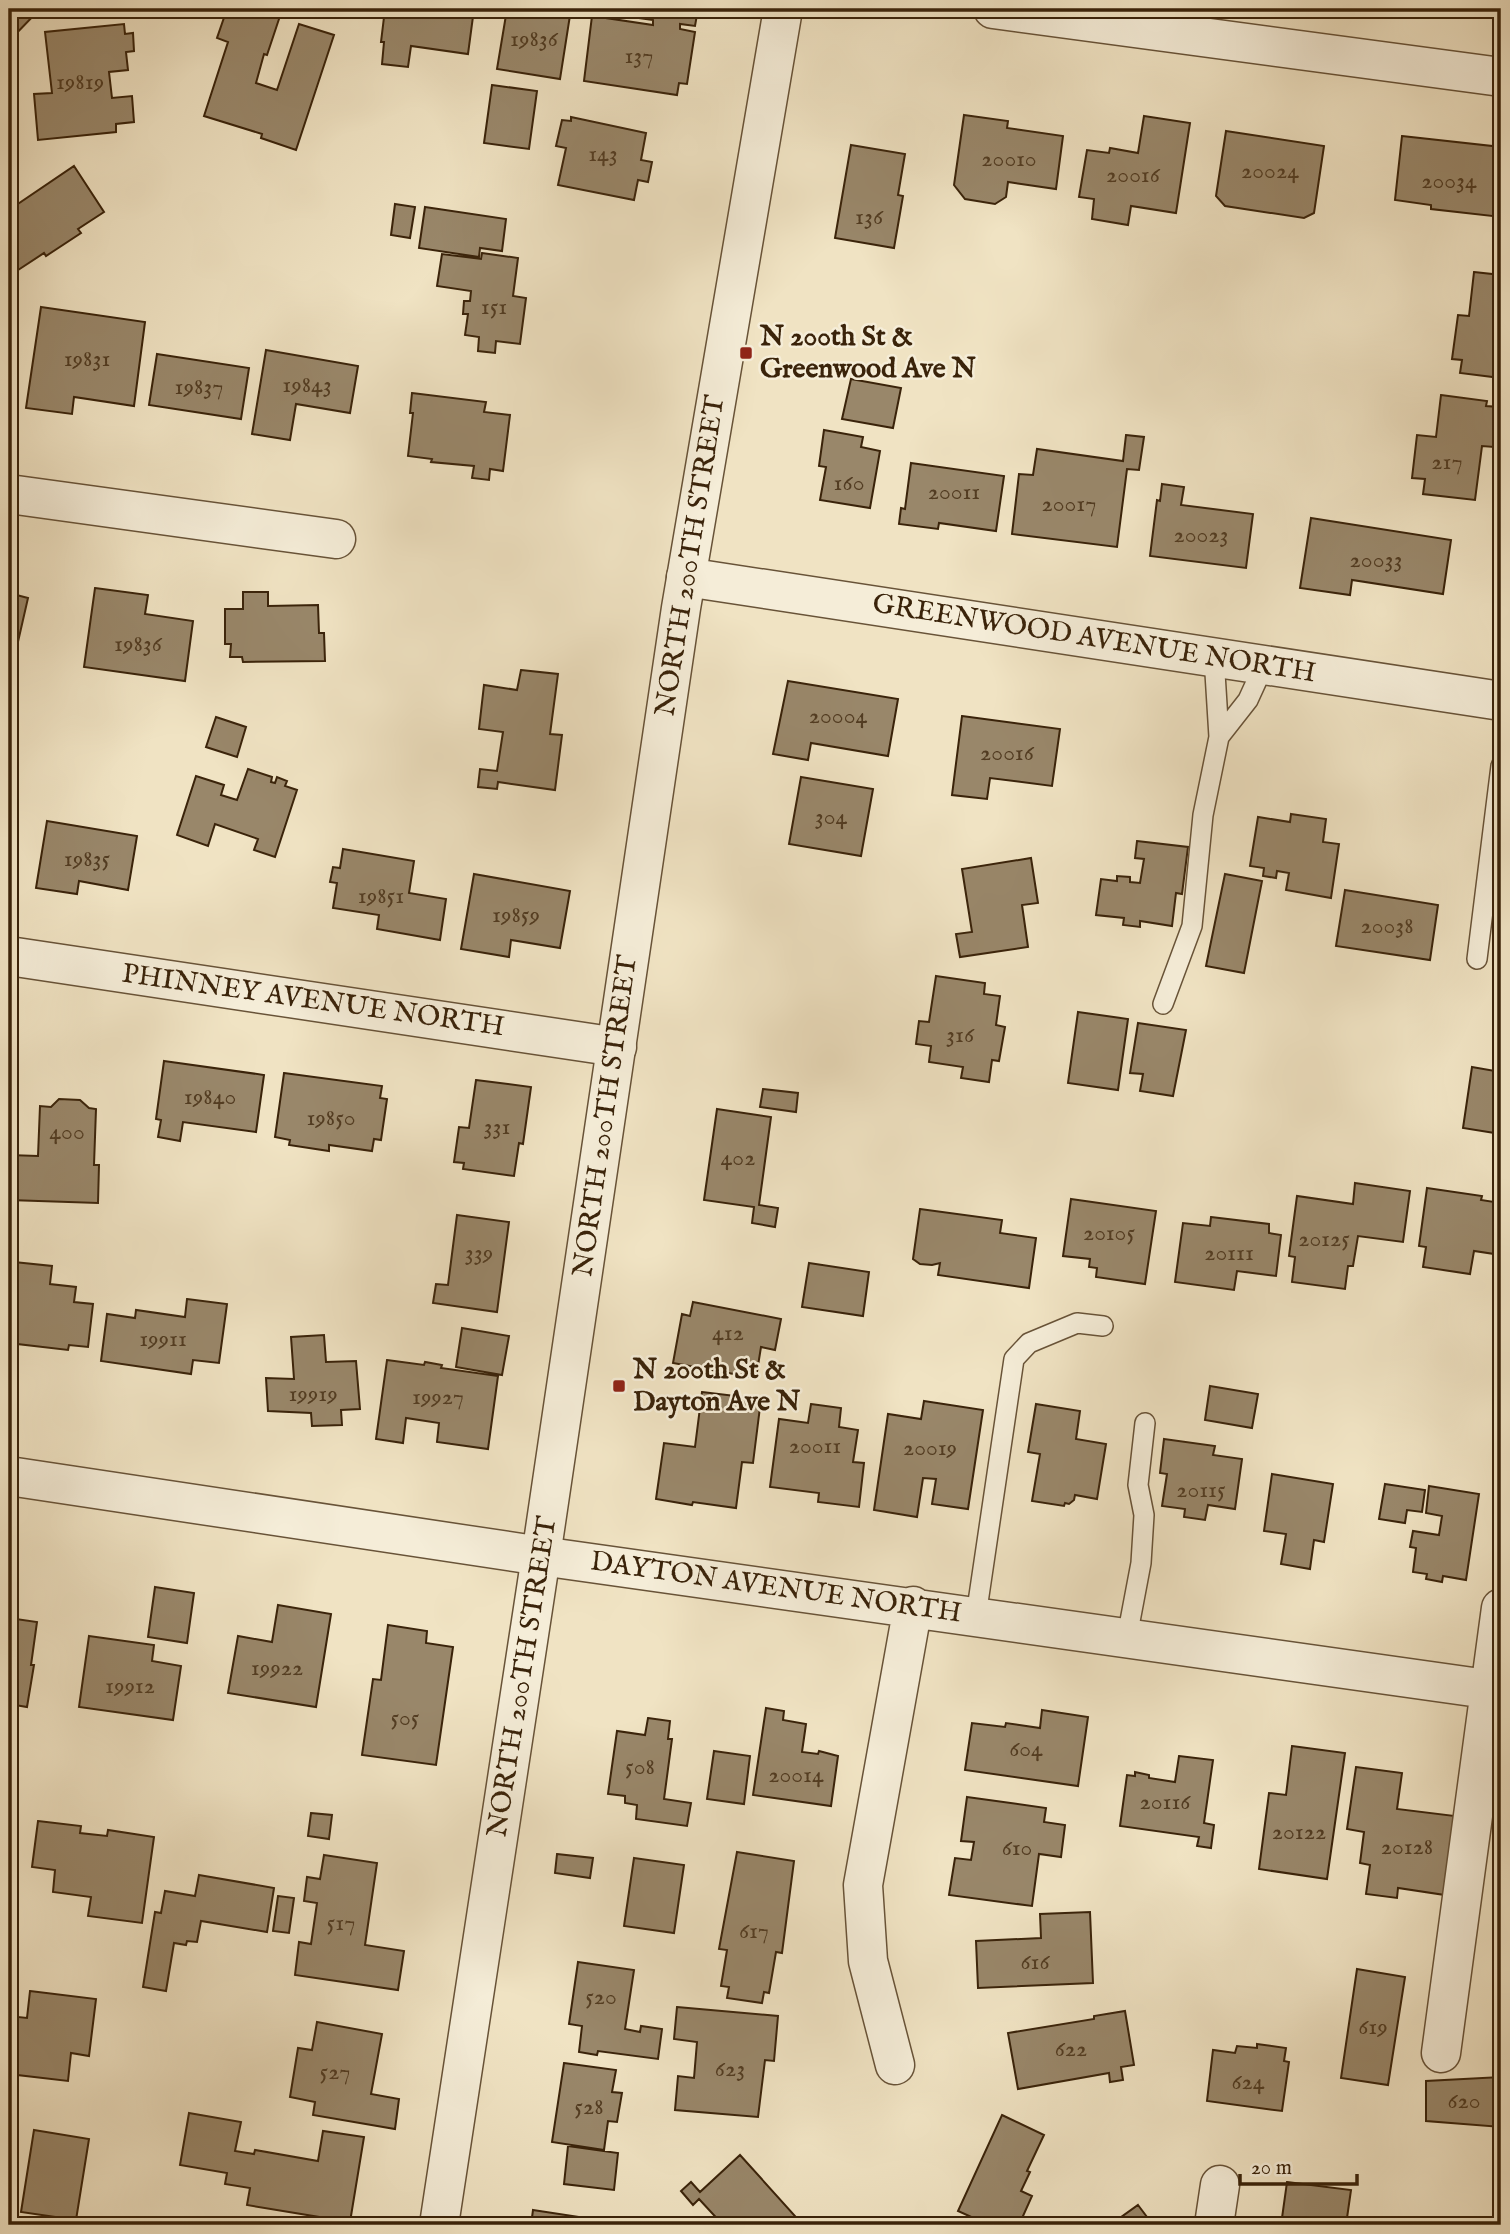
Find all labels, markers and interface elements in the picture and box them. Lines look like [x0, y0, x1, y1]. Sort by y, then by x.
house number: 19836 [510, 24, 559, 55]
house number: 137 [624, 41, 654, 72]
house number: 19819 [56, 67, 104, 98]
house number: 143 [588, 139, 618, 170]
house number: 20010 [981, 144, 1037, 175]
house number: 20024 [1241, 156, 1299, 187]
house number: 20016 [1106, 160, 1161, 191]
house number: 20034 [1421, 166, 1477, 197]
house number: 136 [855, 202, 884, 233]
house number: 151 [481, 292, 507, 323]
place label: N 200th St & Greenwood Ave N [759, 320, 976, 387]
house number: 19831 [64, 344, 110, 375]
marker: N 200th St & Greenwood Ave N [738, 345, 754, 361]
house number: 19843 [282, 370, 332, 401]
house number: 19837 [174, 372, 224, 403]
street label: NORTH 200TH STREET [648, 392, 734, 719]
house number: 217 [1431, 447, 1463, 478]
house number: 160 [834, 468, 864, 499]
house number: 20011 [928, 477, 980, 508]
house number: 20017 [1042, 489, 1096, 520]
house number: 20023 [1173, 520, 1229, 551]
house number: 20033 [1350, 545, 1402, 576]
street label: GREENWOOD AVENUE NORTH [870, 587, 1318, 691]
house number: 19836 [114, 629, 163, 660]
house number: 20004 [809, 701, 867, 732]
house number: 20016 [980, 738, 1035, 769]
house number: 304 [815, 802, 847, 833]
house number: 19835 [64, 844, 111, 875]
house number: 19851 [358, 881, 404, 912]
house number: 19859 [492, 900, 540, 931]
house number: 20038 [1360, 911, 1414, 942]
street label: NORTH 200TH STREET [566, 952, 646, 1279]
street label: PHINNEY AVENUE NORTH [120, 957, 506, 1045]
house number: 316 [946, 1020, 975, 1051]
house number: 19840 [184, 1082, 236, 1113]
house number: 19850 [306, 1103, 356, 1134]
house number: 331 [484, 1112, 510, 1143]
house number: 400 [49, 1117, 85, 1148]
house number: 402 [721, 1143, 755, 1174]
house number: 20105 [1083, 1218, 1135, 1249]
house number: 20125 [1298, 1224, 1350, 1255]
house number: 339 [465, 1238, 493, 1269]
house number: 20111 [1204, 1238, 1254, 1269]
house number: 412 [712, 1318, 744, 1349]
house number: 19911 [139, 1324, 187, 1355]
place label: N 200th St & Dayton Ave N [632, 1353, 800, 1420]
marker: N 200th St & Dayton Ave N [611, 1378, 627, 1394]
house number: 19919 [288, 1379, 338, 1410]
house number: 19927 [412, 1382, 464, 1413]
house number: 20011 [789, 1431, 841, 1462]
house number: 20019 [903, 1433, 957, 1464]
house number: 20115 [1176, 1475, 1226, 1506]
street label: NORTH 200TH STREET [480, 1513, 566, 1840]
street label: DAYTON AVENUE NORTH [588, 1545, 964, 1631]
house number: 19922 [251, 1653, 303, 1684]
house number: 19912 [105, 1671, 155, 1702]
house number: 505 [390, 1703, 420, 1734]
house number: 604 [1009, 1734, 1043, 1765]
house number: 508 [625, 1752, 655, 1783]
house number: 20014 [768, 1760, 824, 1791]
house number: 20116 [1140, 1787, 1191, 1818]
house number: 20122 [1272, 1817, 1326, 1848]
house number: 20128 [1381, 1832, 1433, 1863]
house number: 610 [1002, 1833, 1032, 1864]
house number: 517 [327, 1908, 355, 1939]
house number: 617 [739, 1916, 769, 1947]
house number: 616 [1020, 1947, 1050, 1978]
house number: 520 [585, 1982, 617, 2013]
house number: 619 [1358, 2012, 1388, 2043]
house number: 622 [1055, 2034, 1087, 2065]
house number: 623 [715, 2054, 745, 2085]
house number: 527 [320, 2057, 350, 2088]
house number: 624 [1231, 2067, 1265, 2098]
house number: 620 [1447, 2086, 1481, 2117]
house number: 528 [574, 2092, 604, 2123]
scale bar [1240, 2143, 1358, 2187]
text: 20 m [1251, 2155, 1292, 2182]

